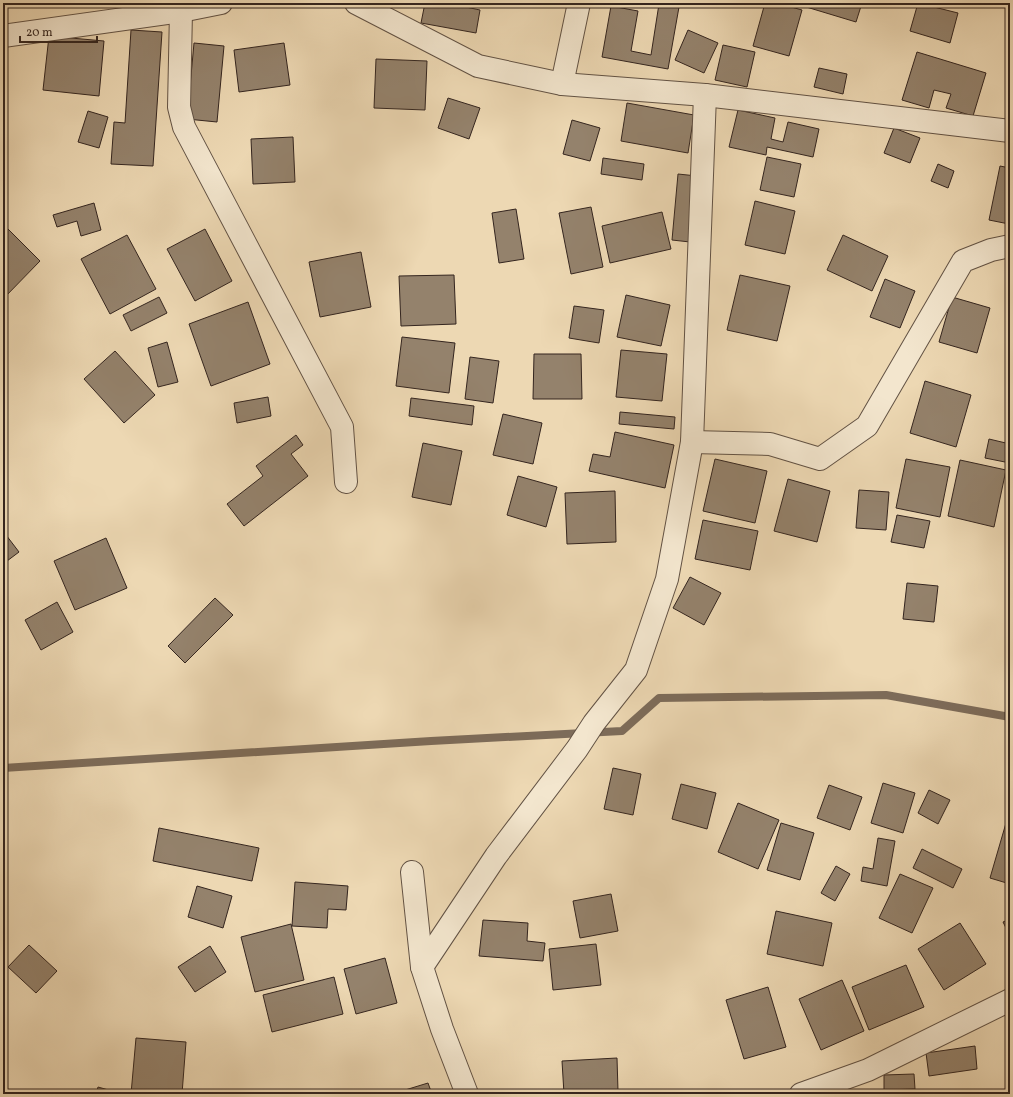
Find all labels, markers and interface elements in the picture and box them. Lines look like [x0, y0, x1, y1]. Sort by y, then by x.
scale bar [20, 18, 97, 44]
text: 20 m [26, 25, 53, 41]

